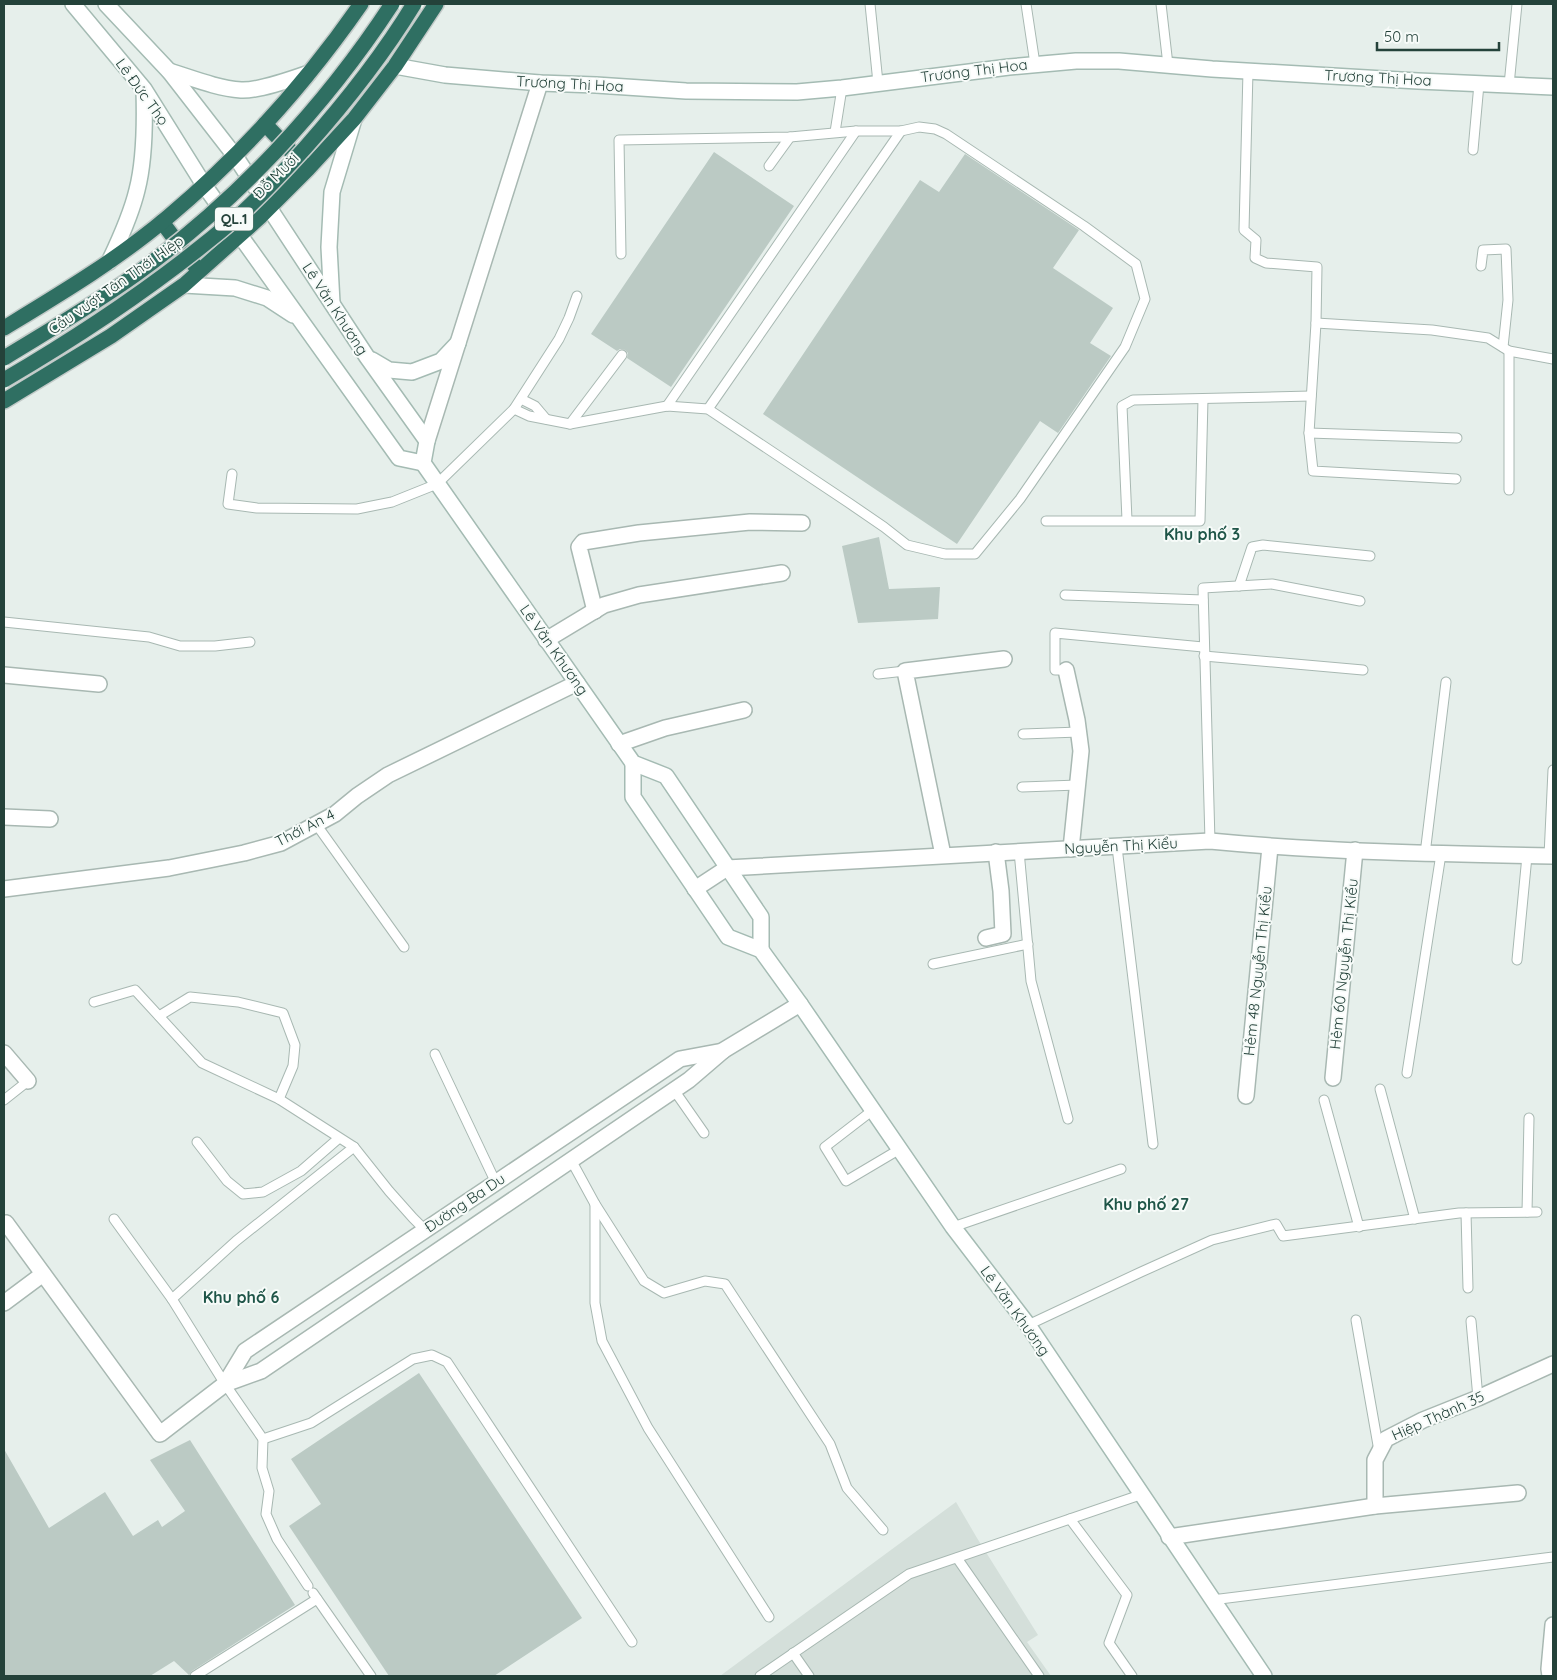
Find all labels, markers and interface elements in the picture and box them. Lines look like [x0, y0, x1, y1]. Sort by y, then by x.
scale bar [1377, 20, 1500, 52]
text: 50 m [1384, 27, 1419, 46]
street label: Lê Đức Thọ [112, 54, 173, 129]
street label: Trương Thị Hoa [919, 55, 1028, 86]
street label: Trương Thị Hoa [1324, 65, 1432, 90]
street label: Trương Thị Hoa [516, 71, 624, 96]
street label: Đỗ Mười [249, 149, 303, 203]
road number: QL.1 [215, 208, 253, 230]
street label: Cầu vượt Tân Thới Hiệp [44, 231, 187, 339]
street label: Lê Văn Khương [298, 259, 372, 359]
district label: Khu phố 3 [1164, 524, 1240, 544]
street label: Lê Văn Khương [516, 601, 593, 699]
street label: Thới An 4 [272, 804, 338, 851]
street label: Nguyễn Thị Kiểu [1064, 833, 1178, 858]
street label: Hẻm 60 Nguyễn Thị Kiểu [1325, 878, 1362, 1050]
street label: Hẻm 48 Nguyễn Thị Kiểu [1239, 885, 1276, 1057]
street label: Đường Ba Du [421, 1169, 508, 1236]
district label: Khu phố 27 [1103, 1194, 1189, 1214]
street label: Lê Văn Khương [976, 1262, 1054, 1359]
district label: Khu phố 6 [203, 1287, 279, 1307]
street label: Hiệp Thành 35 [1388, 1387, 1487, 1444]

